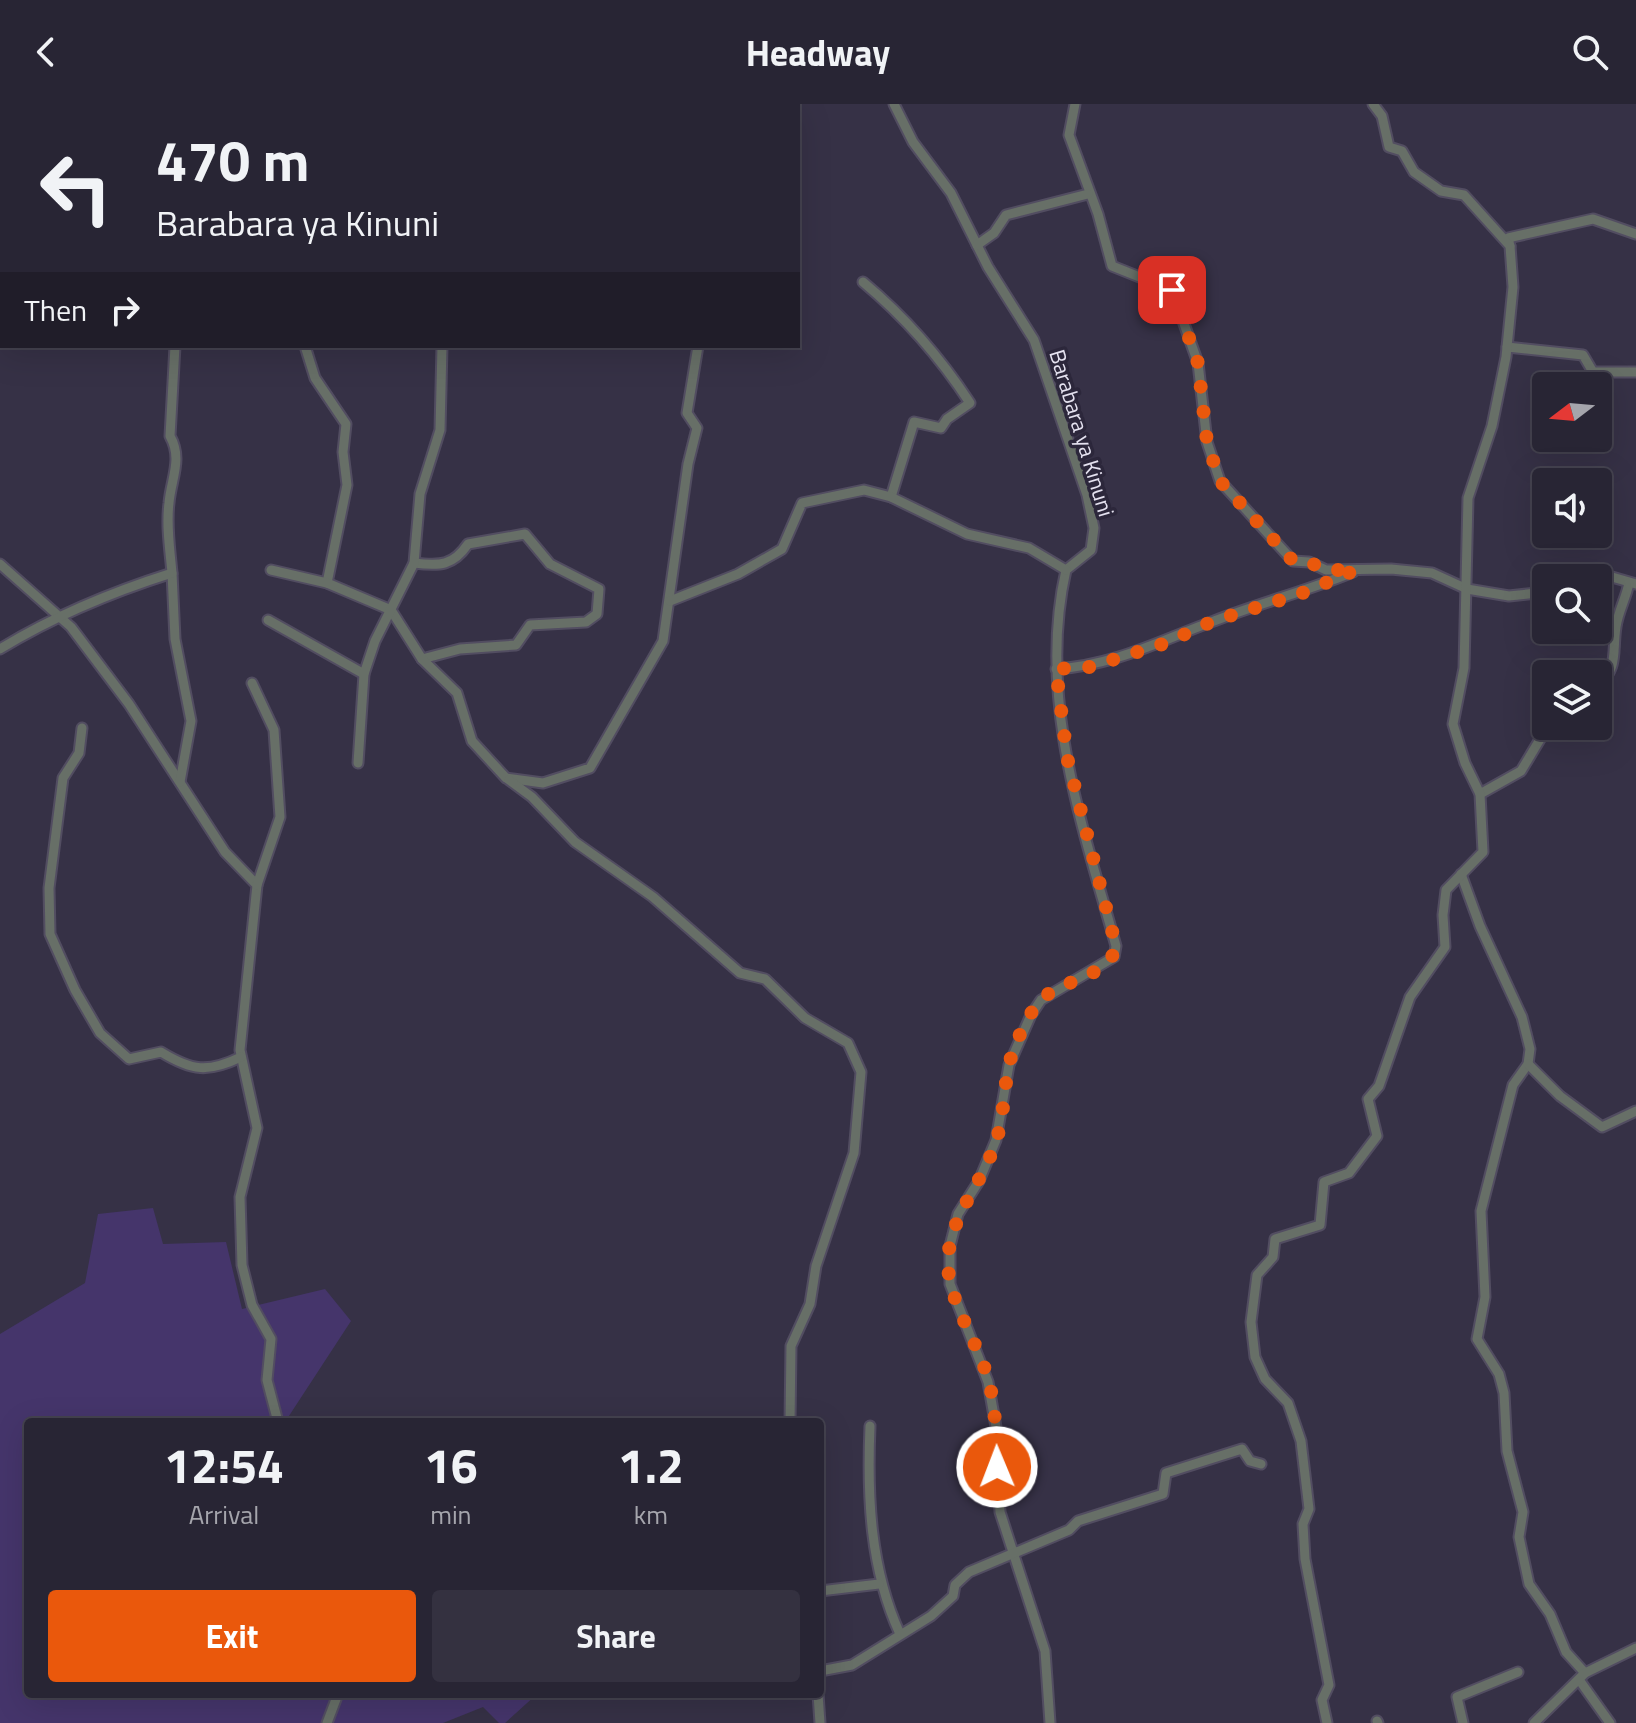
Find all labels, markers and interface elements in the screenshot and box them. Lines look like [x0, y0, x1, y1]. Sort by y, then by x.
text: Headway [746, 25, 890, 80]
icon: back [24, 30, 68, 74]
icon: search [1568, 30, 1612, 74]
text: 470 m [156, 118, 309, 203]
icon: left [24, 136, 128, 240]
text: Barabara ya Kinuni [156, 195, 439, 250]
pin [1138, 256, 1206, 324]
icon: arrive [1150, 268, 1194, 312]
text: Then [24, 287, 87, 333]
icon: right [103, 288, 147, 332]
street label: Barabara ya Kinuni [1040, 345, 1124, 521]
north arrow [1532, 372, 1612, 452]
map controls [1532, 372, 1612, 740]
button: sound [1532, 468, 1612, 548]
button: search [1532, 564, 1612, 644]
button: layers [1532, 660, 1612, 740]
position arrow [955, 1425, 1039, 1509]
text: 12:54 [164, 1429, 284, 1502]
text: 16 [424, 1429, 478, 1502]
text: 1.2 [618, 1429, 684, 1502]
text: Arrival [189, 1495, 259, 1534]
text: min [430, 1495, 472, 1534]
text: km [634, 1495, 668, 1534]
button: Exit [48, 1590, 416, 1682]
button: Share [432, 1590, 800, 1682]

